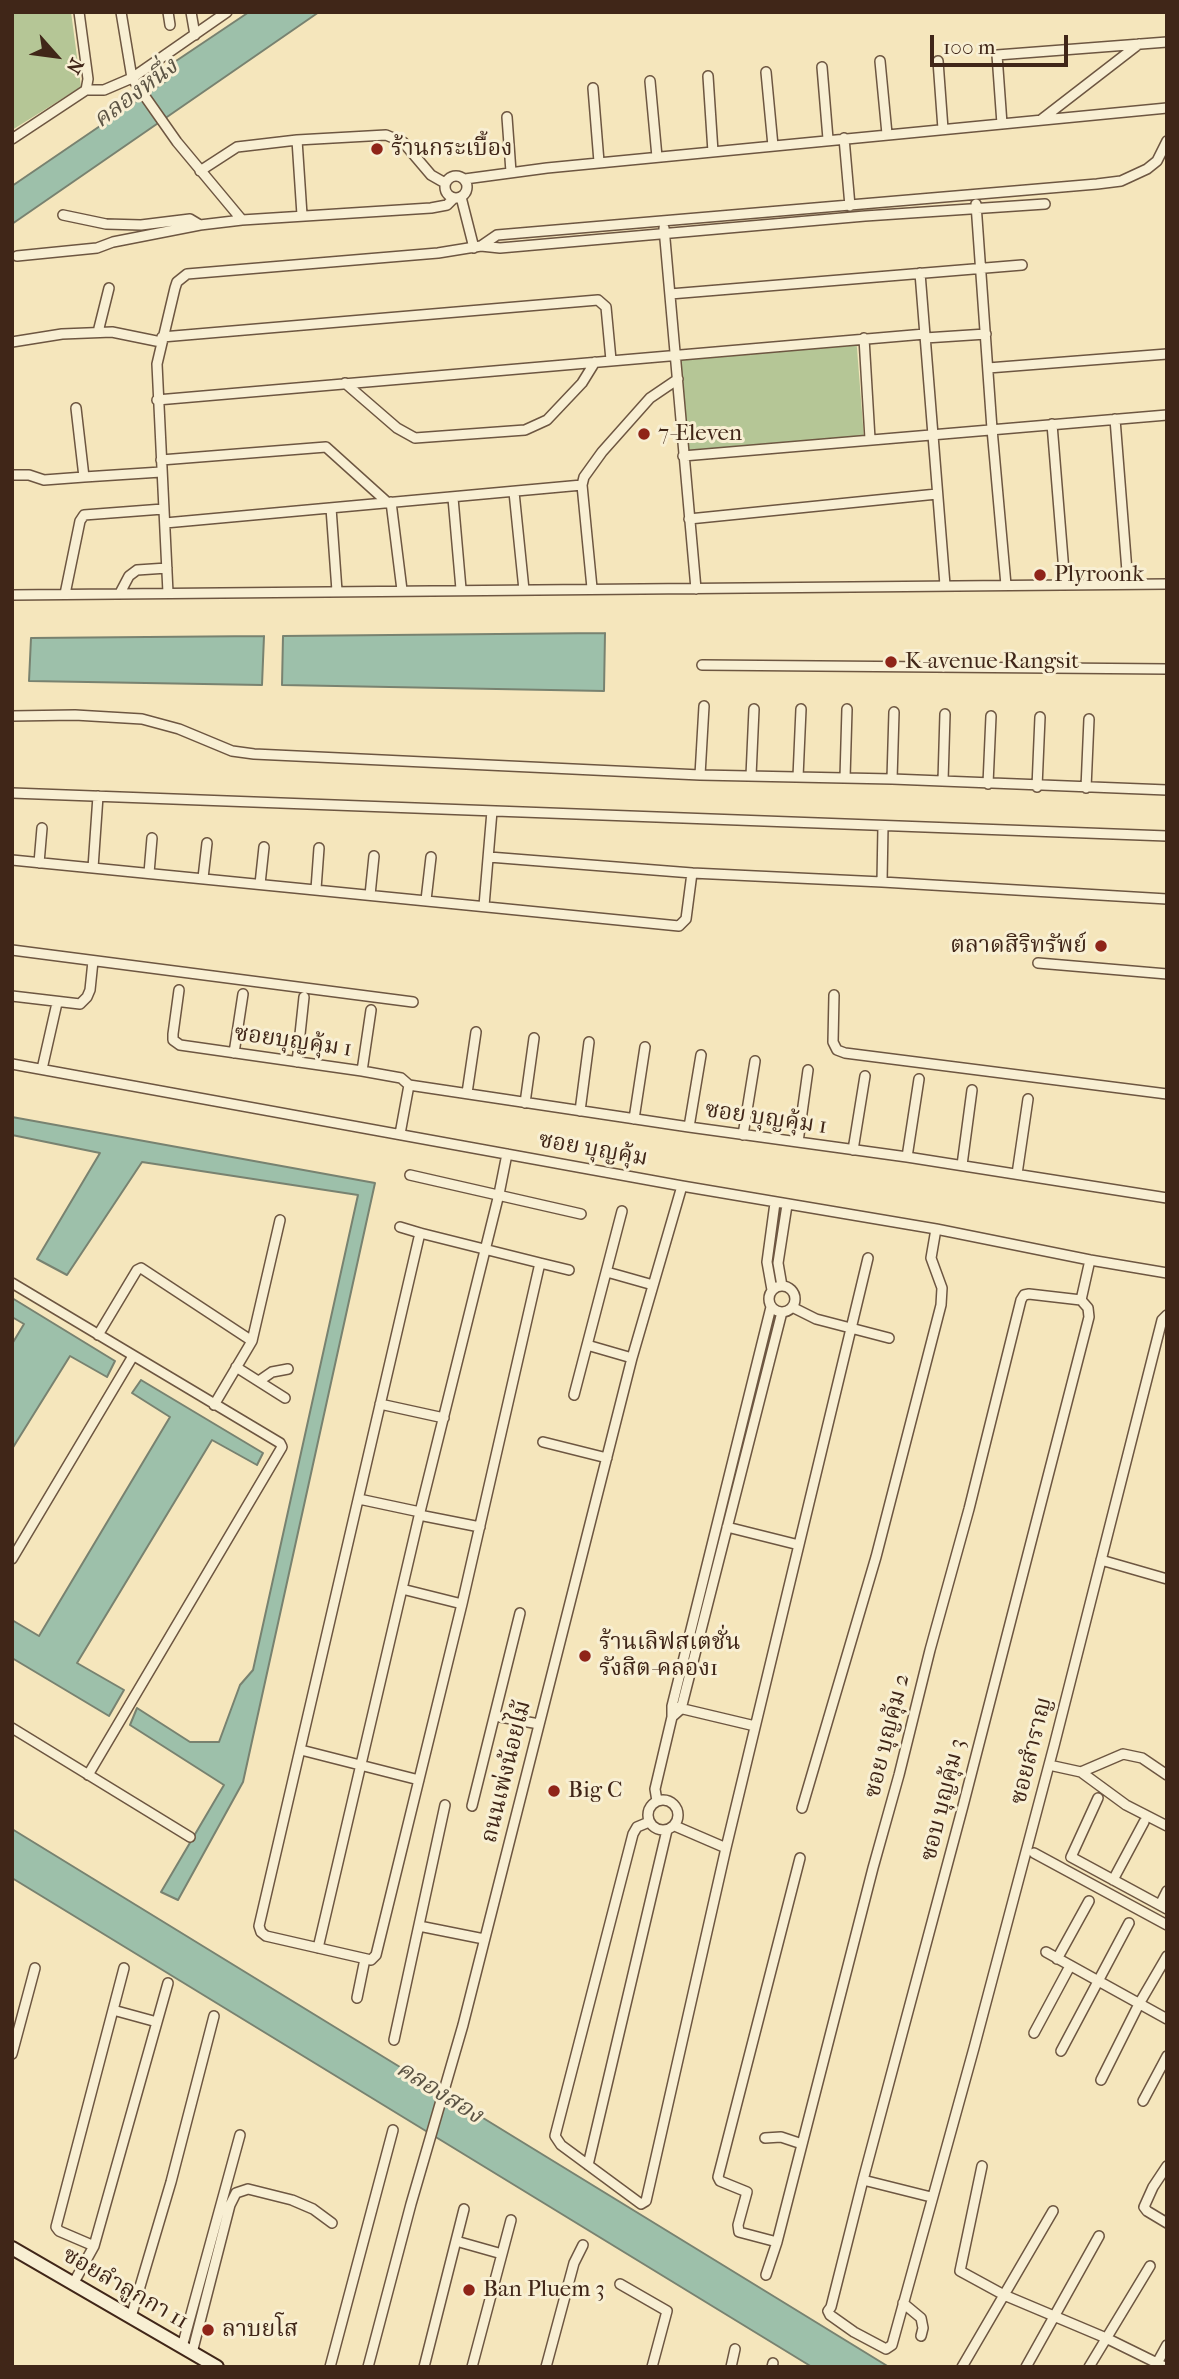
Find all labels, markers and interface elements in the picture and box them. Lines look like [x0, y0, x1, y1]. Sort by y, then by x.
north arrow [21, 21, 91, 91]
scale bar [934, 21, 1072, 65]
text: 100 m [943, 35, 996, 59]
water label: คลองหนึ่ง [88, 53, 184, 135]
text: N [61, 54, 88, 77]
place label: ร้านกระเบื้อง [391, 135, 513, 163]
marker: ร้านกระเบื้อง [369, 141, 385, 157]
place label: 7-Eleven [658, 420, 742, 448]
marker: 7-Eleven [636, 426, 652, 442]
place label: Plyroonk [1054, 561, 1144, 589]
marker: Plyroonk [1032, 567, 1048, 583]
place label: K-avenue Rangsit [905, 648, 1079, 676]
marker: K-avenue Rangsit [883, 654, 899, 670]
place label: ตลาดสิริทรัพย์ [950, 932, 1087, 960]
marker: ตลาดสิริทรัพย์ [1093, 938, 1109, 954]
street label: ซอยบุญคุ้ม 1 [232, 1020, 354, 1064]
street label: ซอย บุญคุ้ม 1 [703, 1097, 829, 1141]
street label: ซอย บุญคุ้ม [536, 1127, 650, 1173]
place label: ร้านเลิฟสเตชั่น รังสิต-คลอง1 [599, 1629, 740, 1683]
marker: ร้านเลิฟสเตชั่น รังสิต-คลอง1 [577, 1648, 593, 1664]
street label: ซอย บุญคุ้ม 2 [859, 1671, 917, 1801]
street label: ซอยสำราญ [1005, 1695, 1059, 1807]
street label: ถนนเพ่งน้อยไม้ [476, 1698, 538, 1846]
street label: ซอบ บุญคุ้ม 3 [915, 1736, 973, 1864]
place label: Big C [568, 1777, 622, 1805]
marker: Big C [546, 1783, 562, 1799]
water label: คลองสอง [391, 2055, 487, 2131]
street label: ซอยลำลูกกา 11 [57, 2242, 193, 2336]
place label: Ban Pluem 3 [483, 2276, 605, 2304]
marker: Ban Pluem 3 [461, 2282, 477, 2298]
place label: ลาบยโส [222, 2316, 298, 2344]
marker: ลาบยโส [200, 2322, 216, 2338]

